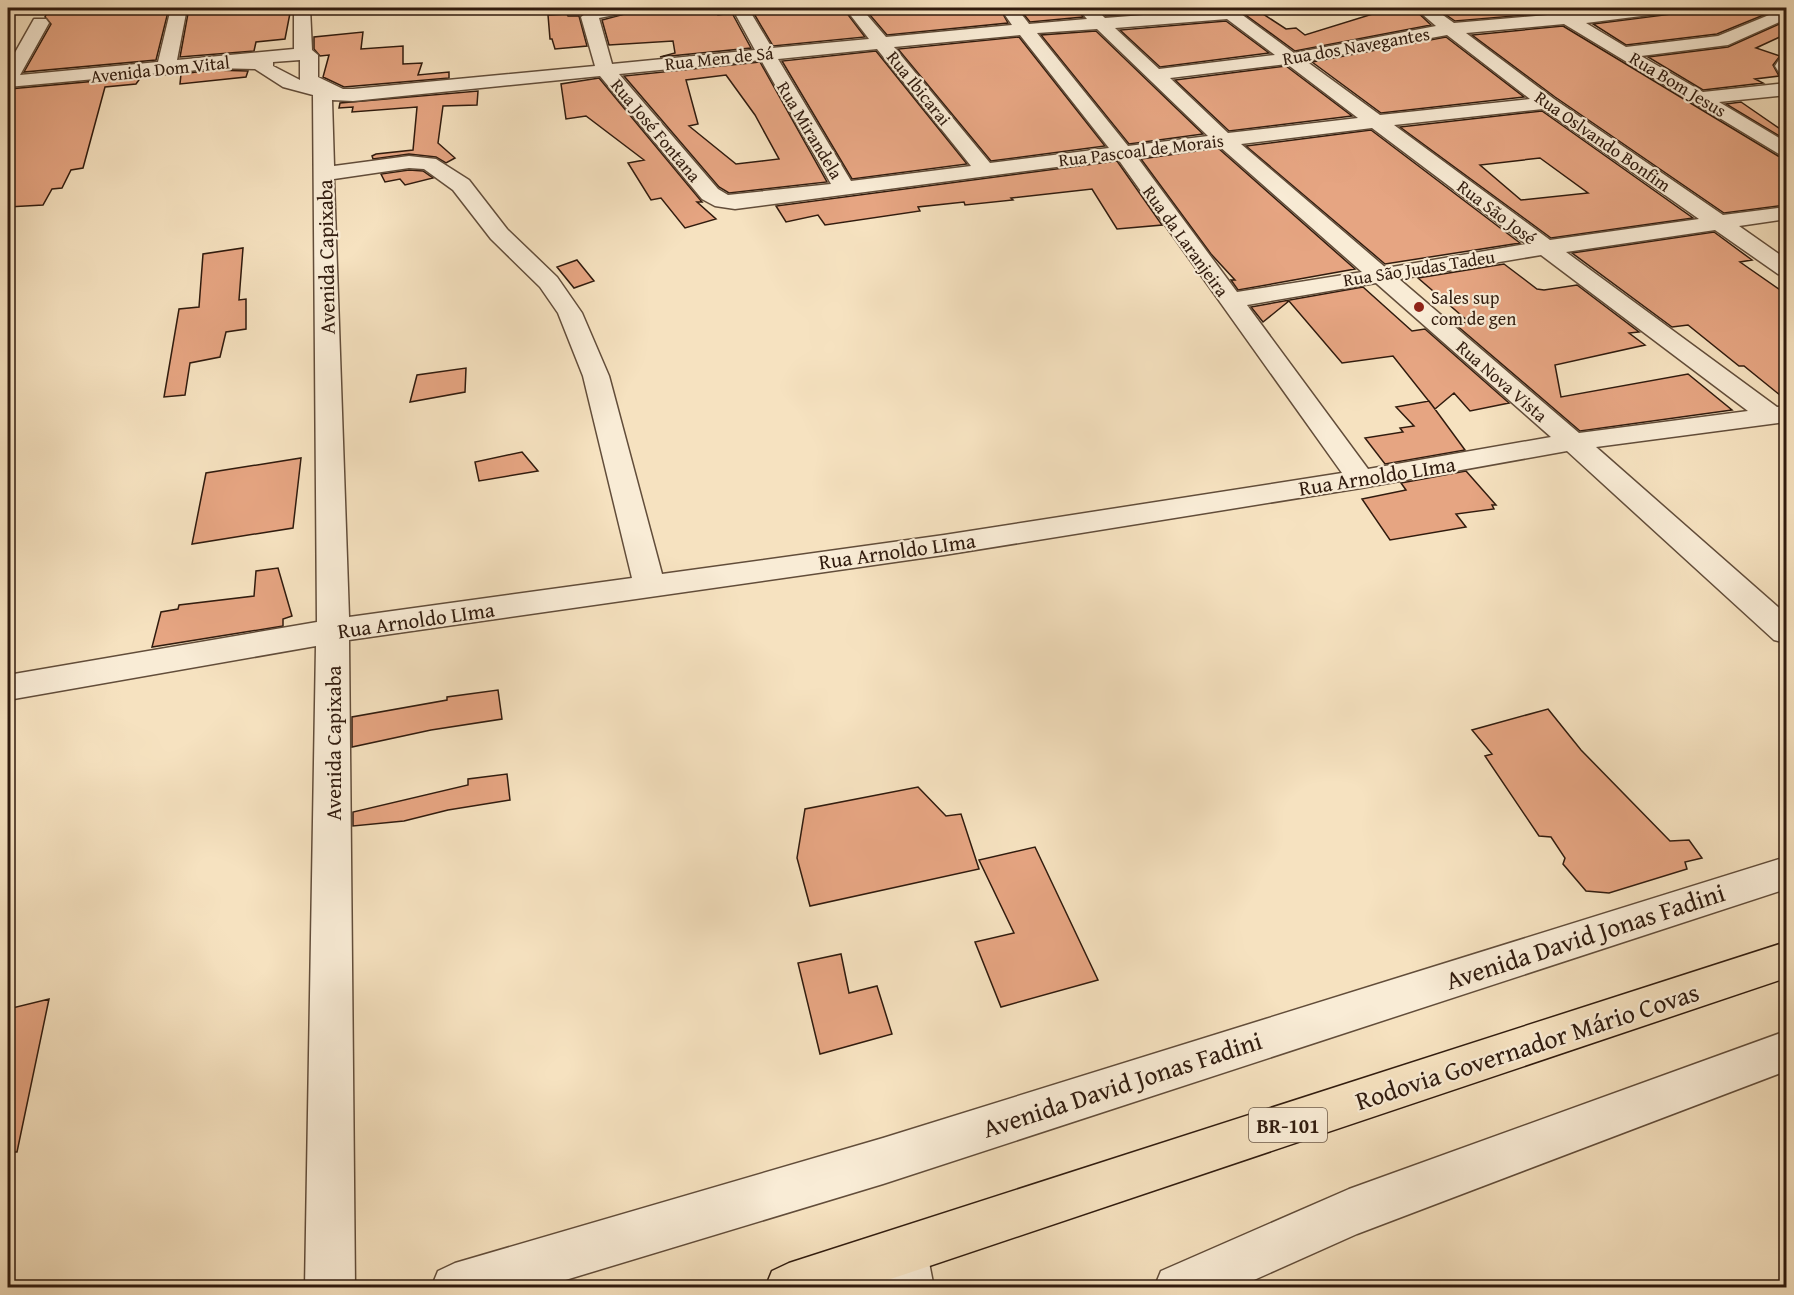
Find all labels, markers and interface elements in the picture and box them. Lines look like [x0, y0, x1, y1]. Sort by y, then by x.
street label: Rua dos Navegantes [1280, 20, 1432, 72]
street label: Rua Men de Sá [663, 39, 775, 77]
street label: Rua Bom Jesus [1624, 44, 1732, 124]
street label: Rua Ibicarai [880, 45, 958, 131]
street label: Avenida Dom Vital [89, 48, 231, 90]
street label: Rua José Fontana [605, 72, 708, 188]
street label: Rua Mirandela [770, 76, 850, 184]
street label: Rua Oslvando Bonfim [1529, 84, 1677, 198]
street label: Rua Pascoal de Morais [1057, 126, 1225, 174]
street label: Rua São José [1452, 173, 1542, 251]
street label: Avenida Capixaba [309, 179, 343, 335]
street label: Rua da Laranjeira [1136, 180, 1236, 303]
street label: Rua São Judas Tadeu [1341, 243, 1497, 293]
place label: Sales sup com de gen [1431, 284, 1516, 332]
marker: Sales sup com de gen [1412, 300, 1426, 314]
street label: Rua Nova Vista [1450, 334, 1554, 429]
street label: Rua Arnoldo LIma [1296, 448, 1458, 504]
street label: Rua Arnoldo LIma [817, 525, 978, 577]
street label: Rua Arnoldo LIma [336, 594, 497, 646]
street label: Avenida Capixaba [318, 665, 349, 820]
street label: Avenida David Jonas Fadini [1440, 872, 1730, 1000]
street label: Rodovia Governador Mário Covas [1350, 972, 1704, 1120]
street label: Avenida David Jonas Fadini [977, 1020, 1267, 1148]
road number: BR-101 [1249, 1108, 1327, 1142]

